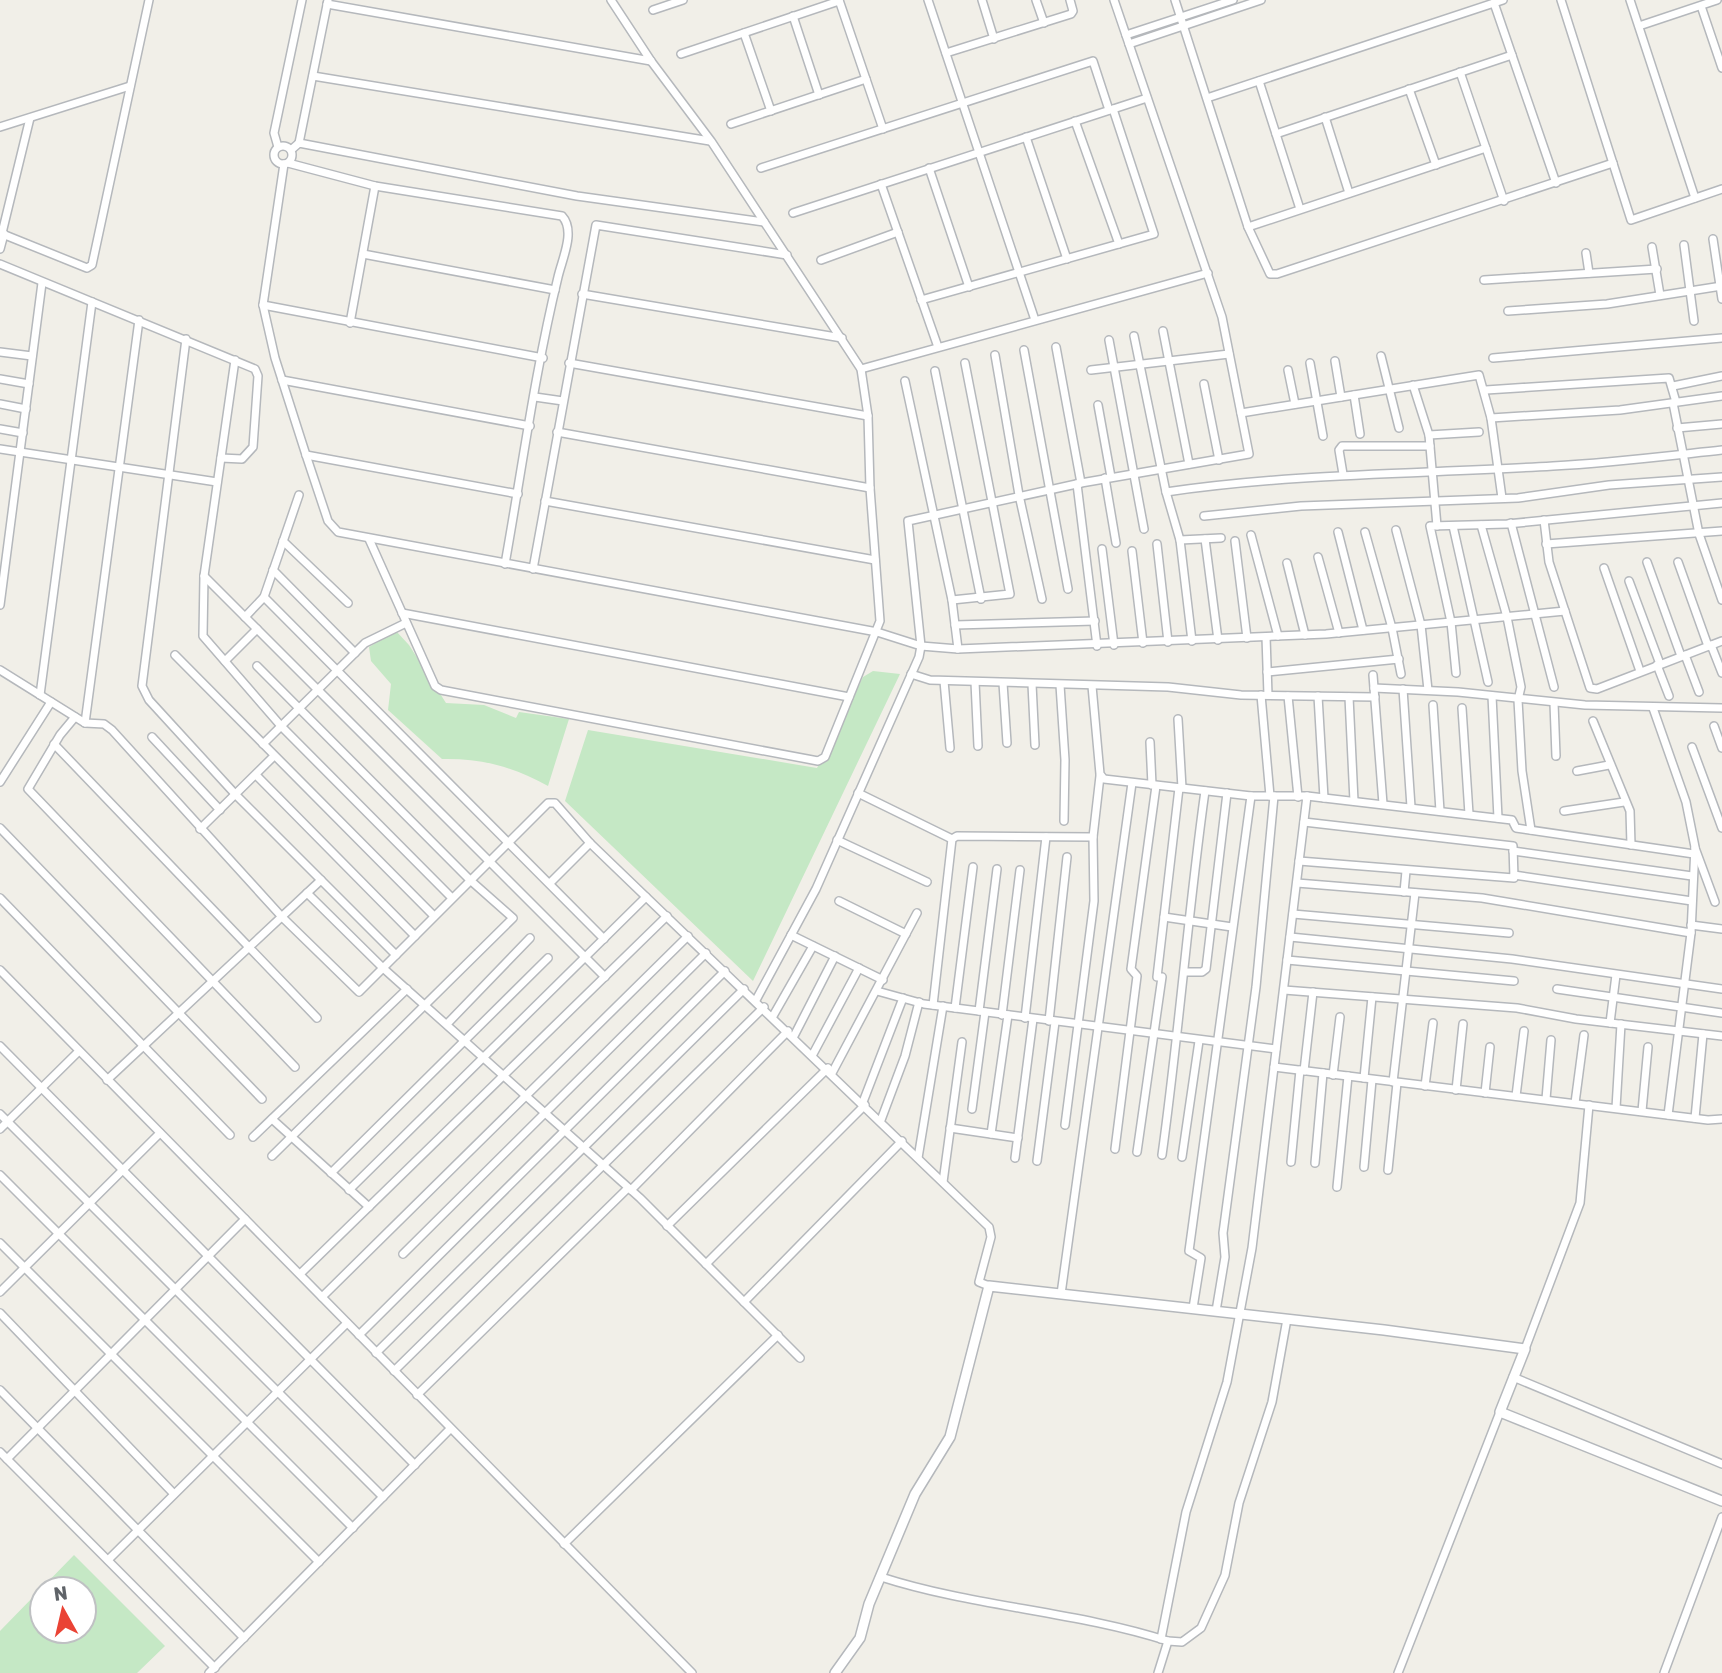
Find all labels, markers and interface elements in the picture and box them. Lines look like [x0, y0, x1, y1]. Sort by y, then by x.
north arrow [28, 1575, 98, 1645]
text: N [52, 1581, 69, 1606]

